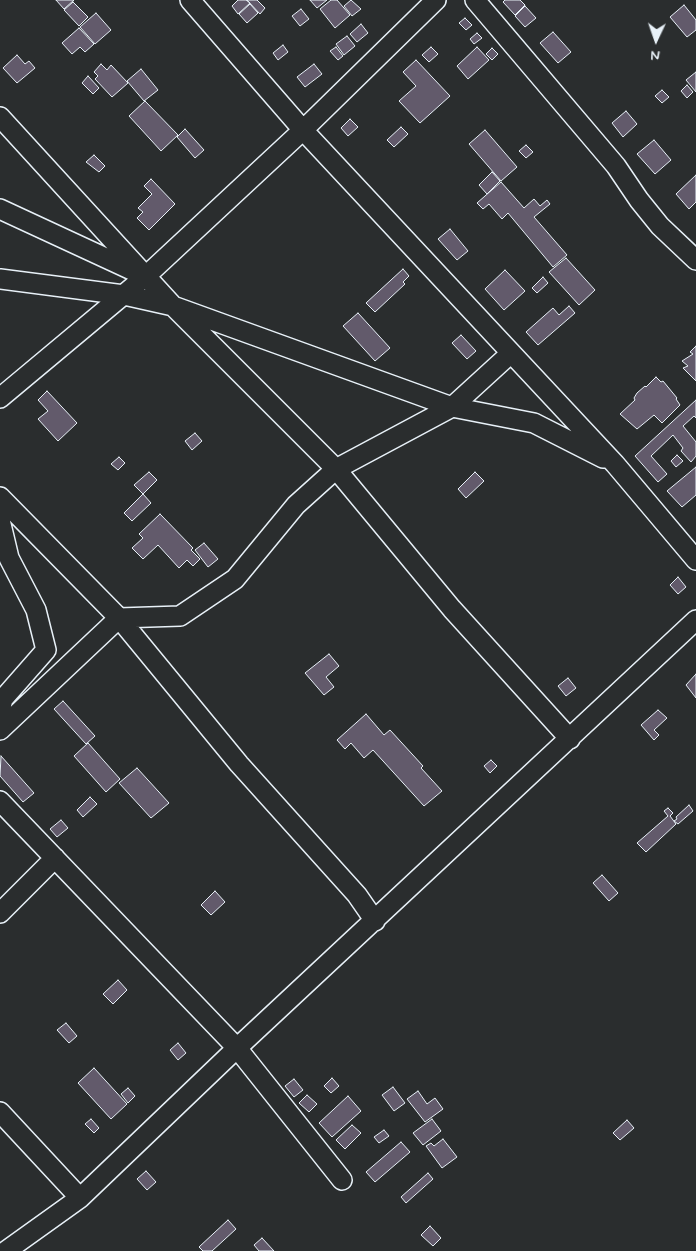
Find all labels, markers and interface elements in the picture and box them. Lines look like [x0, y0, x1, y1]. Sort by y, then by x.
north arrow [631, 15, 681, 65]
text: N [650, 46, 660, 64]

